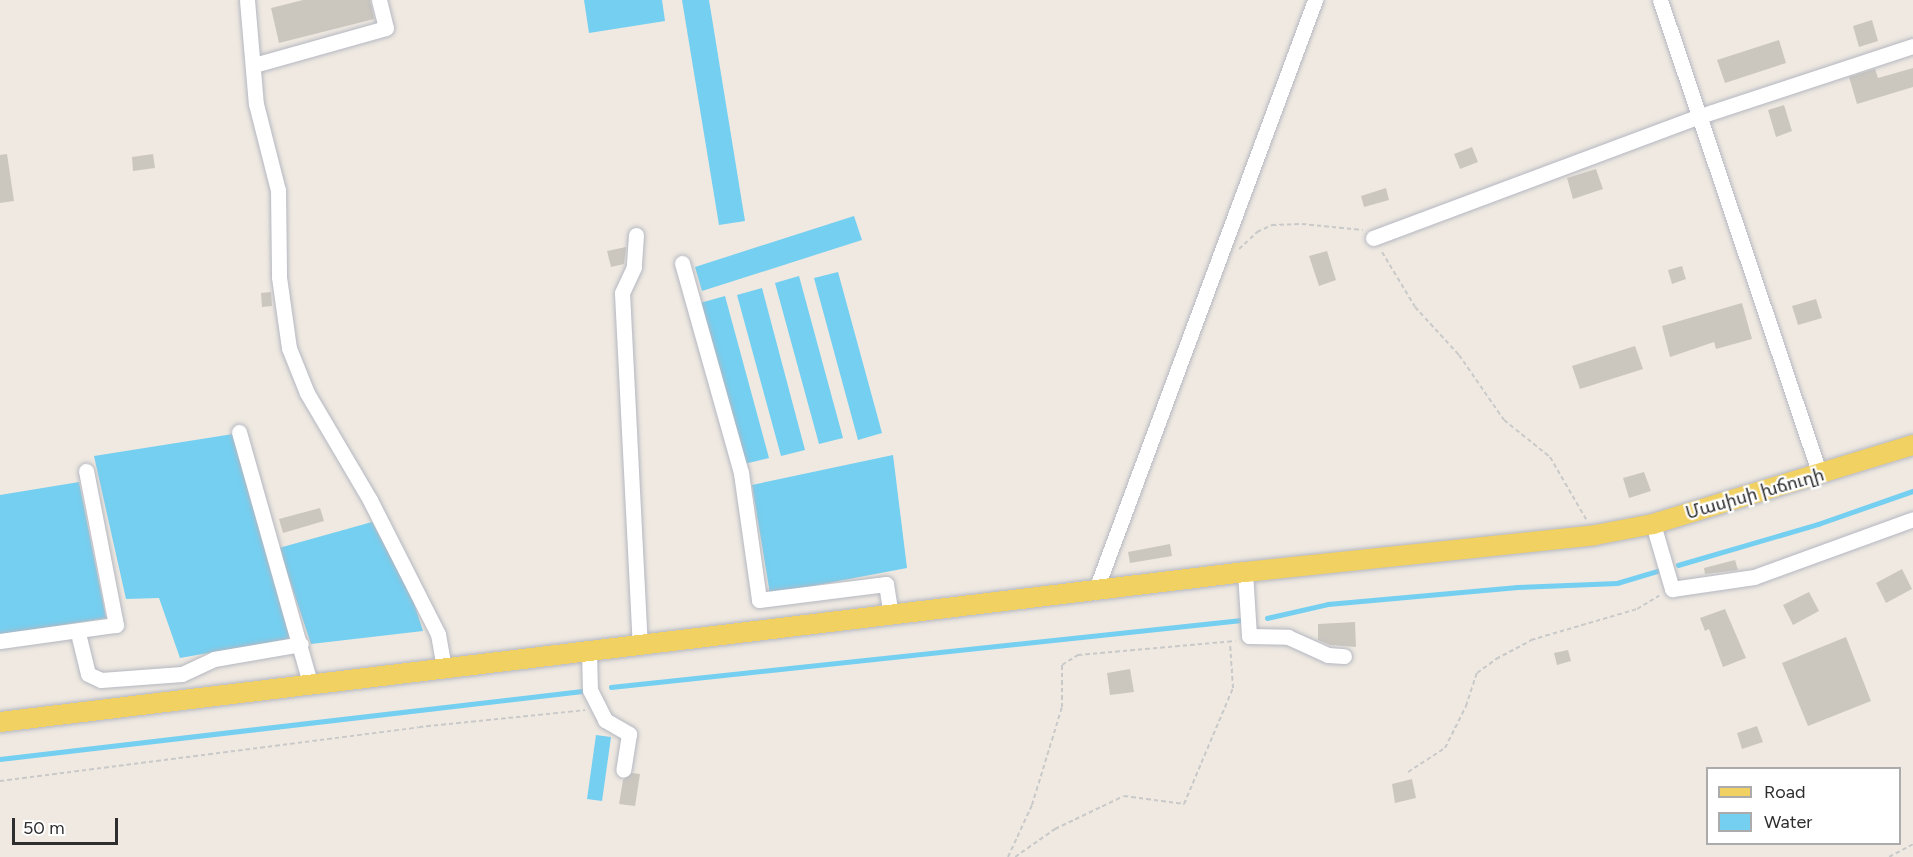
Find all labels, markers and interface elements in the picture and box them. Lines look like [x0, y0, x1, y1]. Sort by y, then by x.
street label: Մասիսի խճուղի [1683, 464, 1827, 524]
legend [1706, 767, 1901, 845]
text: Road [1764, 781, 1805, 803]
scale bar [15, 806, 122, 844]
text: Water [1764, 811, 1812, 833]
text: 50 m [23, 817, 65, 839]

